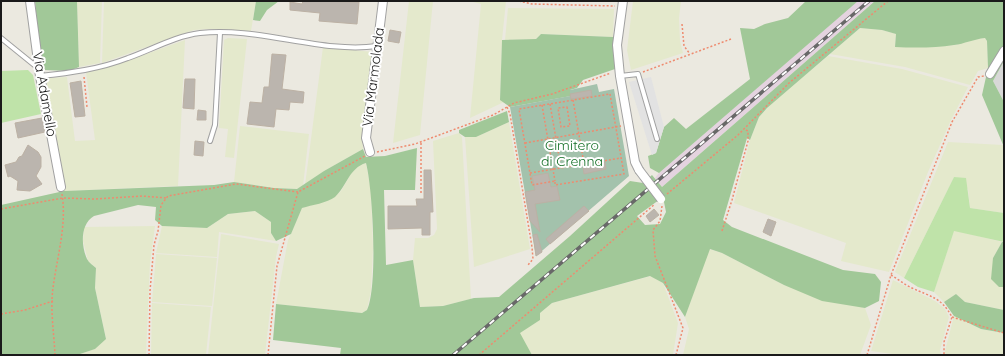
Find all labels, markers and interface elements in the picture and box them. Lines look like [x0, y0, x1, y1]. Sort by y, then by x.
street label: Via Marmolada [358, 26, 388, 128]
street label: Via Adamello [29, 50, 61, 138]
park label: Cimitero di Crenna [541, 136, 603, 170]

